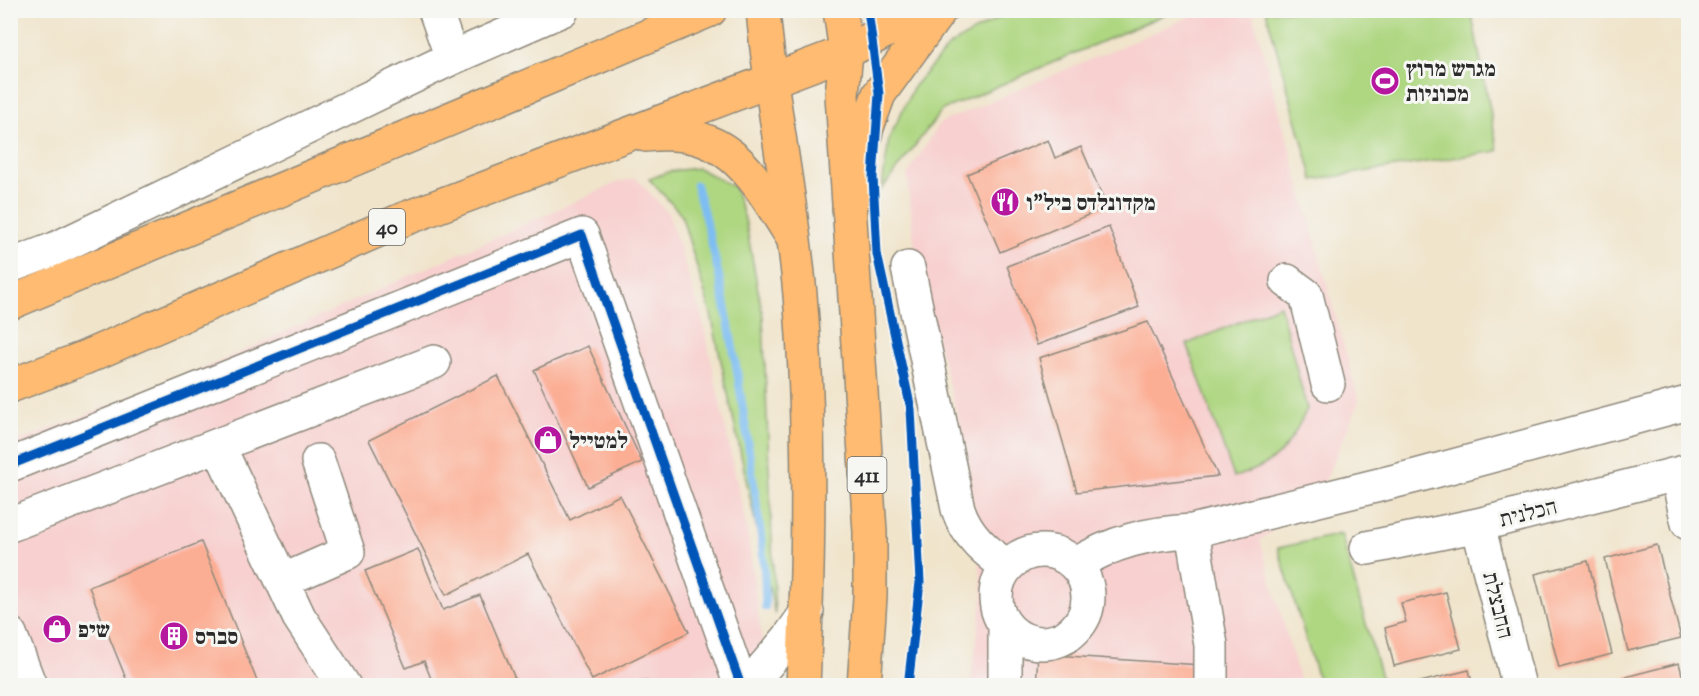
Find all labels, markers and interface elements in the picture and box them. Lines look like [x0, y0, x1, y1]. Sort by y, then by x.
place label: מגרש מרוץ מכוניות [1406, 55, 1496, 112]
sports icon: מגרש מרוץ מכוניות [1369, 65, 1401, 97]
restaurant icon: מקדונלדס ביל"ו [989, 186, 1021, 218]
place label: מקדונלדס ביל"ו [1026, 189, 1156, 221]
road number: 40 [369, 209, 405, 245]
shop icon: למטייל [532, 424, 564, 456]
place label: למטייל [569, 427, 628, 459]
road number: 411 [848, 457, 886, 493]
street label: הכלנית [1496, 492, 1561, 538]
street label: החבצלת [1472, 569, 1520, 642]
shop icon: שיפ [41, 613, 73, 645]
place label: שיפ [78, 616, 110, 648]
building icon: סברס [158, 620, 190, 652]
place label: סברס [195, 623, 238, 655]

